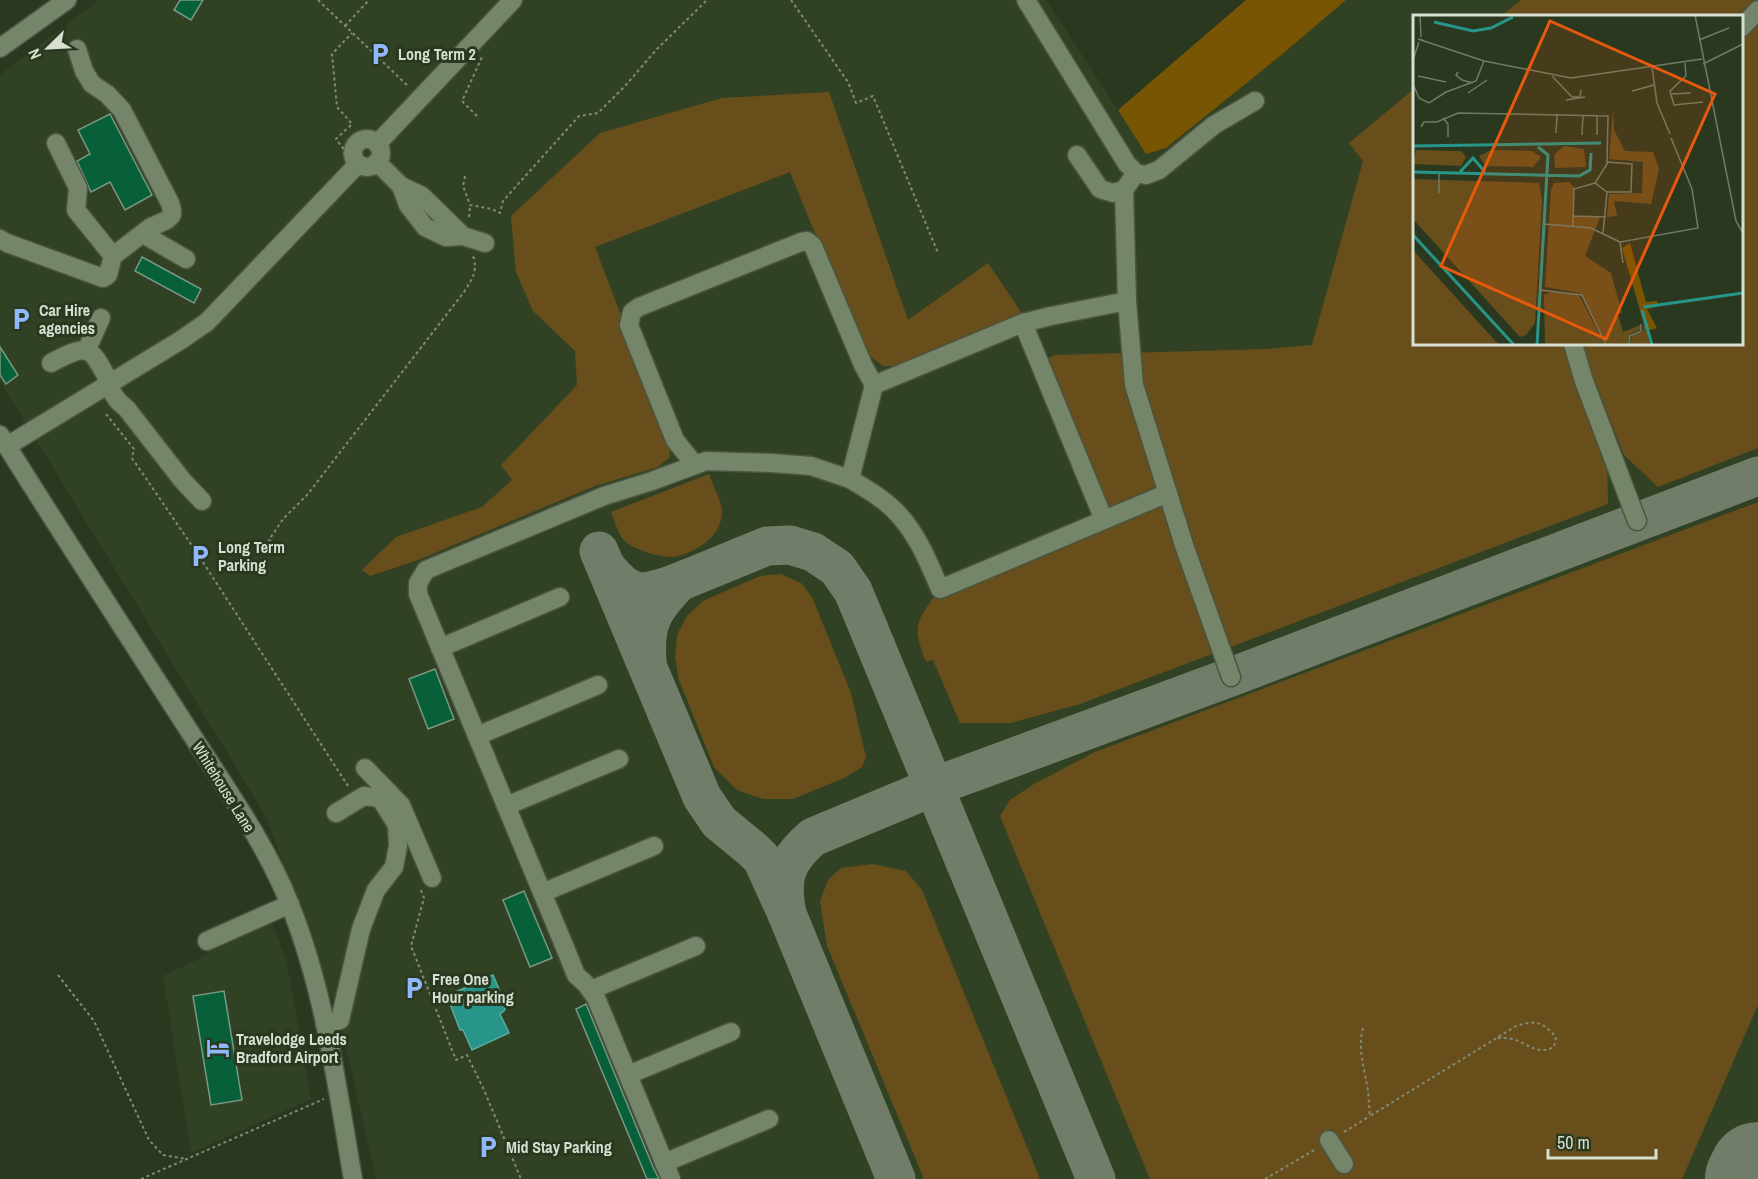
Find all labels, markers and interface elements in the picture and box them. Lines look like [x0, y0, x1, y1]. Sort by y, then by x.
inset map [1413, 15, 1743, 345]
north arrow [18, 18, 78, 78]
parking icon: Long Term 2 [367, 41, 393, 67]
place label: Long Term 2 [398, 43, 476, 65]
text: N [22, 45, 46, 63]
place label: Car Hire agencies [39, 299, 95, 339]
parking icon: Car Hire agencies [8, 306, 34, 332]
place label: Long Term Parking [218, 536, 285, 576]
parking icon: Long Term Parking [187, 543, 213, 569]
street label: Whitehouse Lane [187, 738, 261, 836]
place label: Free One Hour parking [432, 968, 514, 1008]
parking icon: Free One Hour parking [401, 975, 427, 1001]
place label: Travelodge Leeds Bradford Airport [236, 1028, 347, 1068]
hotel icon: Travelodge Leeds Bradford Airport [205, 1035, 231, 1061]
scale bar [1548, 1122, 1656, 1160]
text: 50 m [1557, 1130, 1590, 1155]
parking icon: Mid Stay Parking [475, 1134, 501, 1160]
place label: Mid Stay Parking [506, 1136, 612, 1158]

